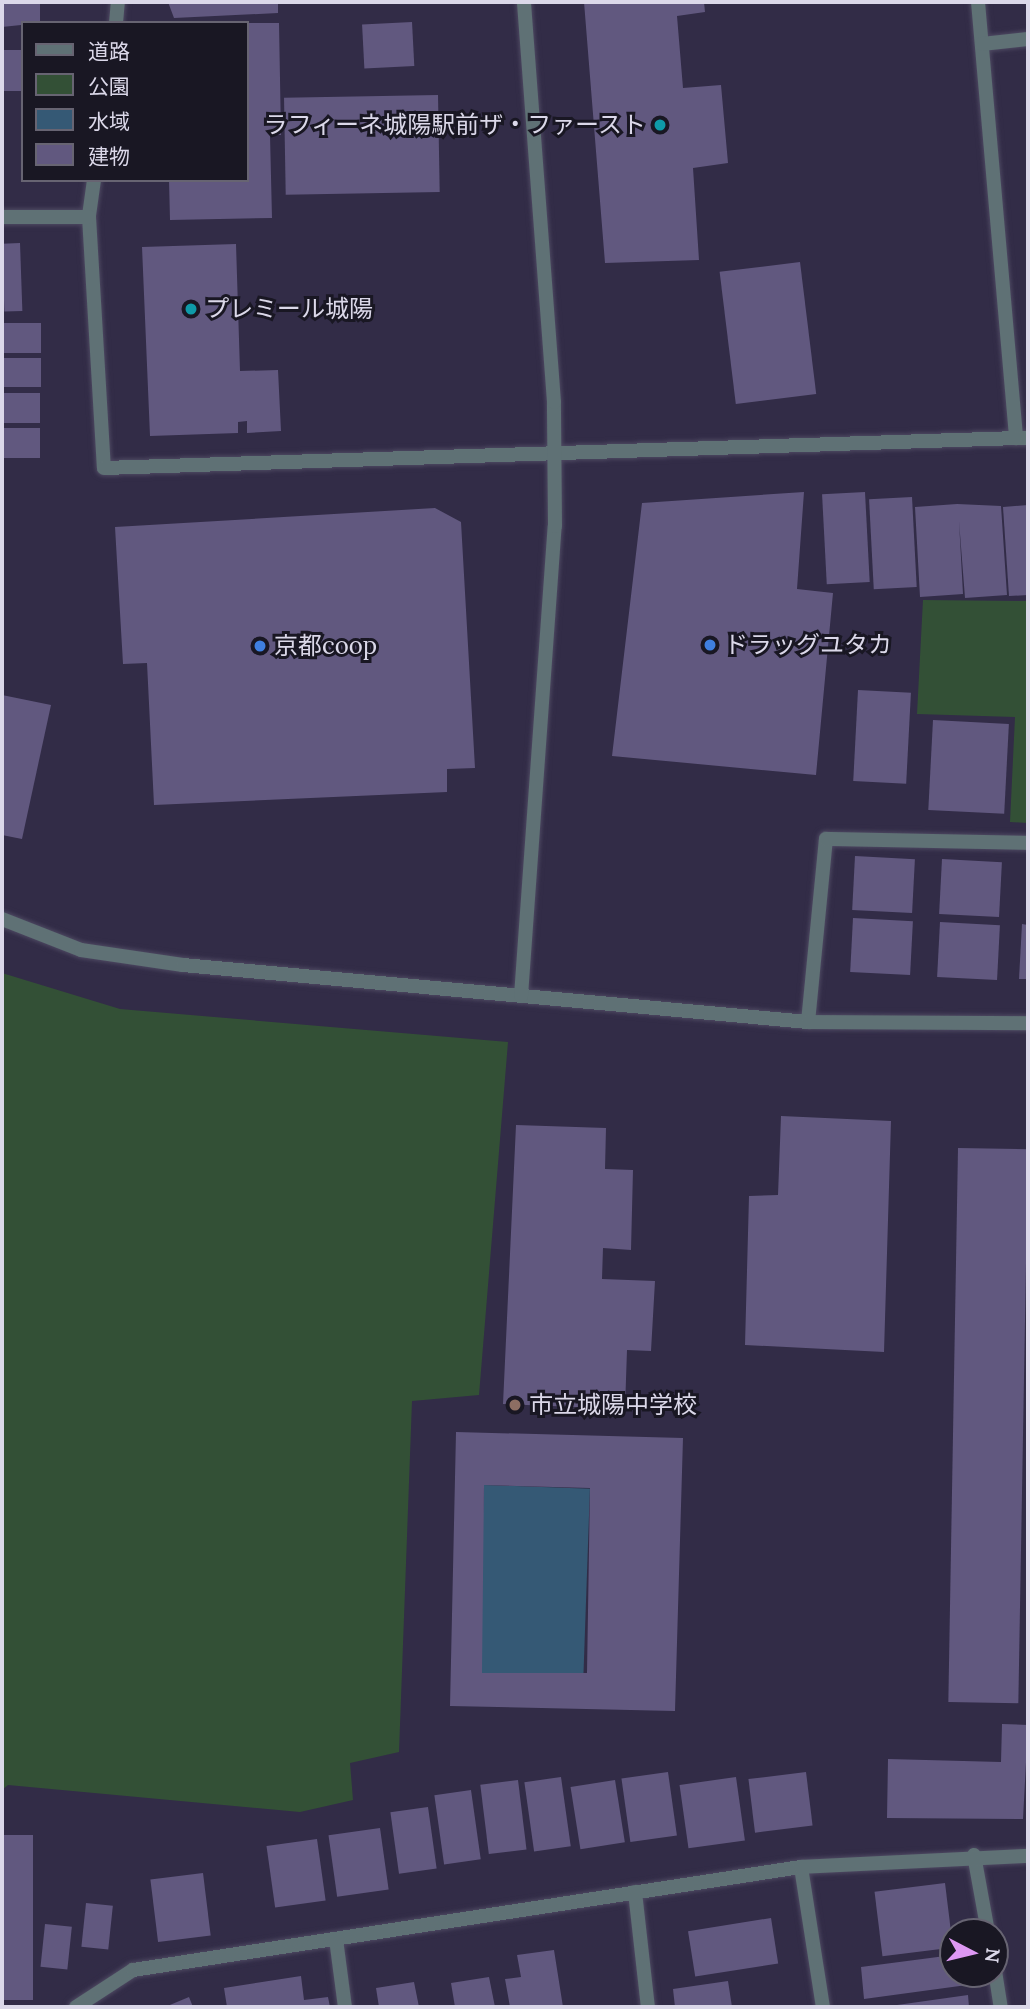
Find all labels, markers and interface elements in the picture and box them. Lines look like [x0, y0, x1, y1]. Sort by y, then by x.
legend [21, 21, 248, 182]
text: 道路 [88, 38, 130, 65]
text: 公園 [88, 73, 130, 100]
text: 水域 [88, 108, 130, 135]
place label: ラフィーネ城陽駅前ザ・ファースト [262, 111, 646, 139]
marker: ラフィーネ城陽駅前ザ・ファースト [652, 117, 668, 133]
text: 建物 [88, 143, 130, 170]
place label: プレミール城陽 [205, 295, 373, 323]
marker: プレミール城陽 [183, 301, 199, 317]
place label: ドラッグユタカ [724, 631, 892, 659]
place label: 京都coop [274, 632, 377, 660]
marker: ドラッグユタカ [702, 637, 718, 653]
marker: 京都coop [252, 638, 268, 654]
place label: 市立城陽中学校 [529, 1391, 697, 1419]
marker: 市立城陽中学校 [507, 1397, 523, 1413]
north arrow [939, 1918, 1009, 1988]
text: N [980, 1947, 1006, 1964]

